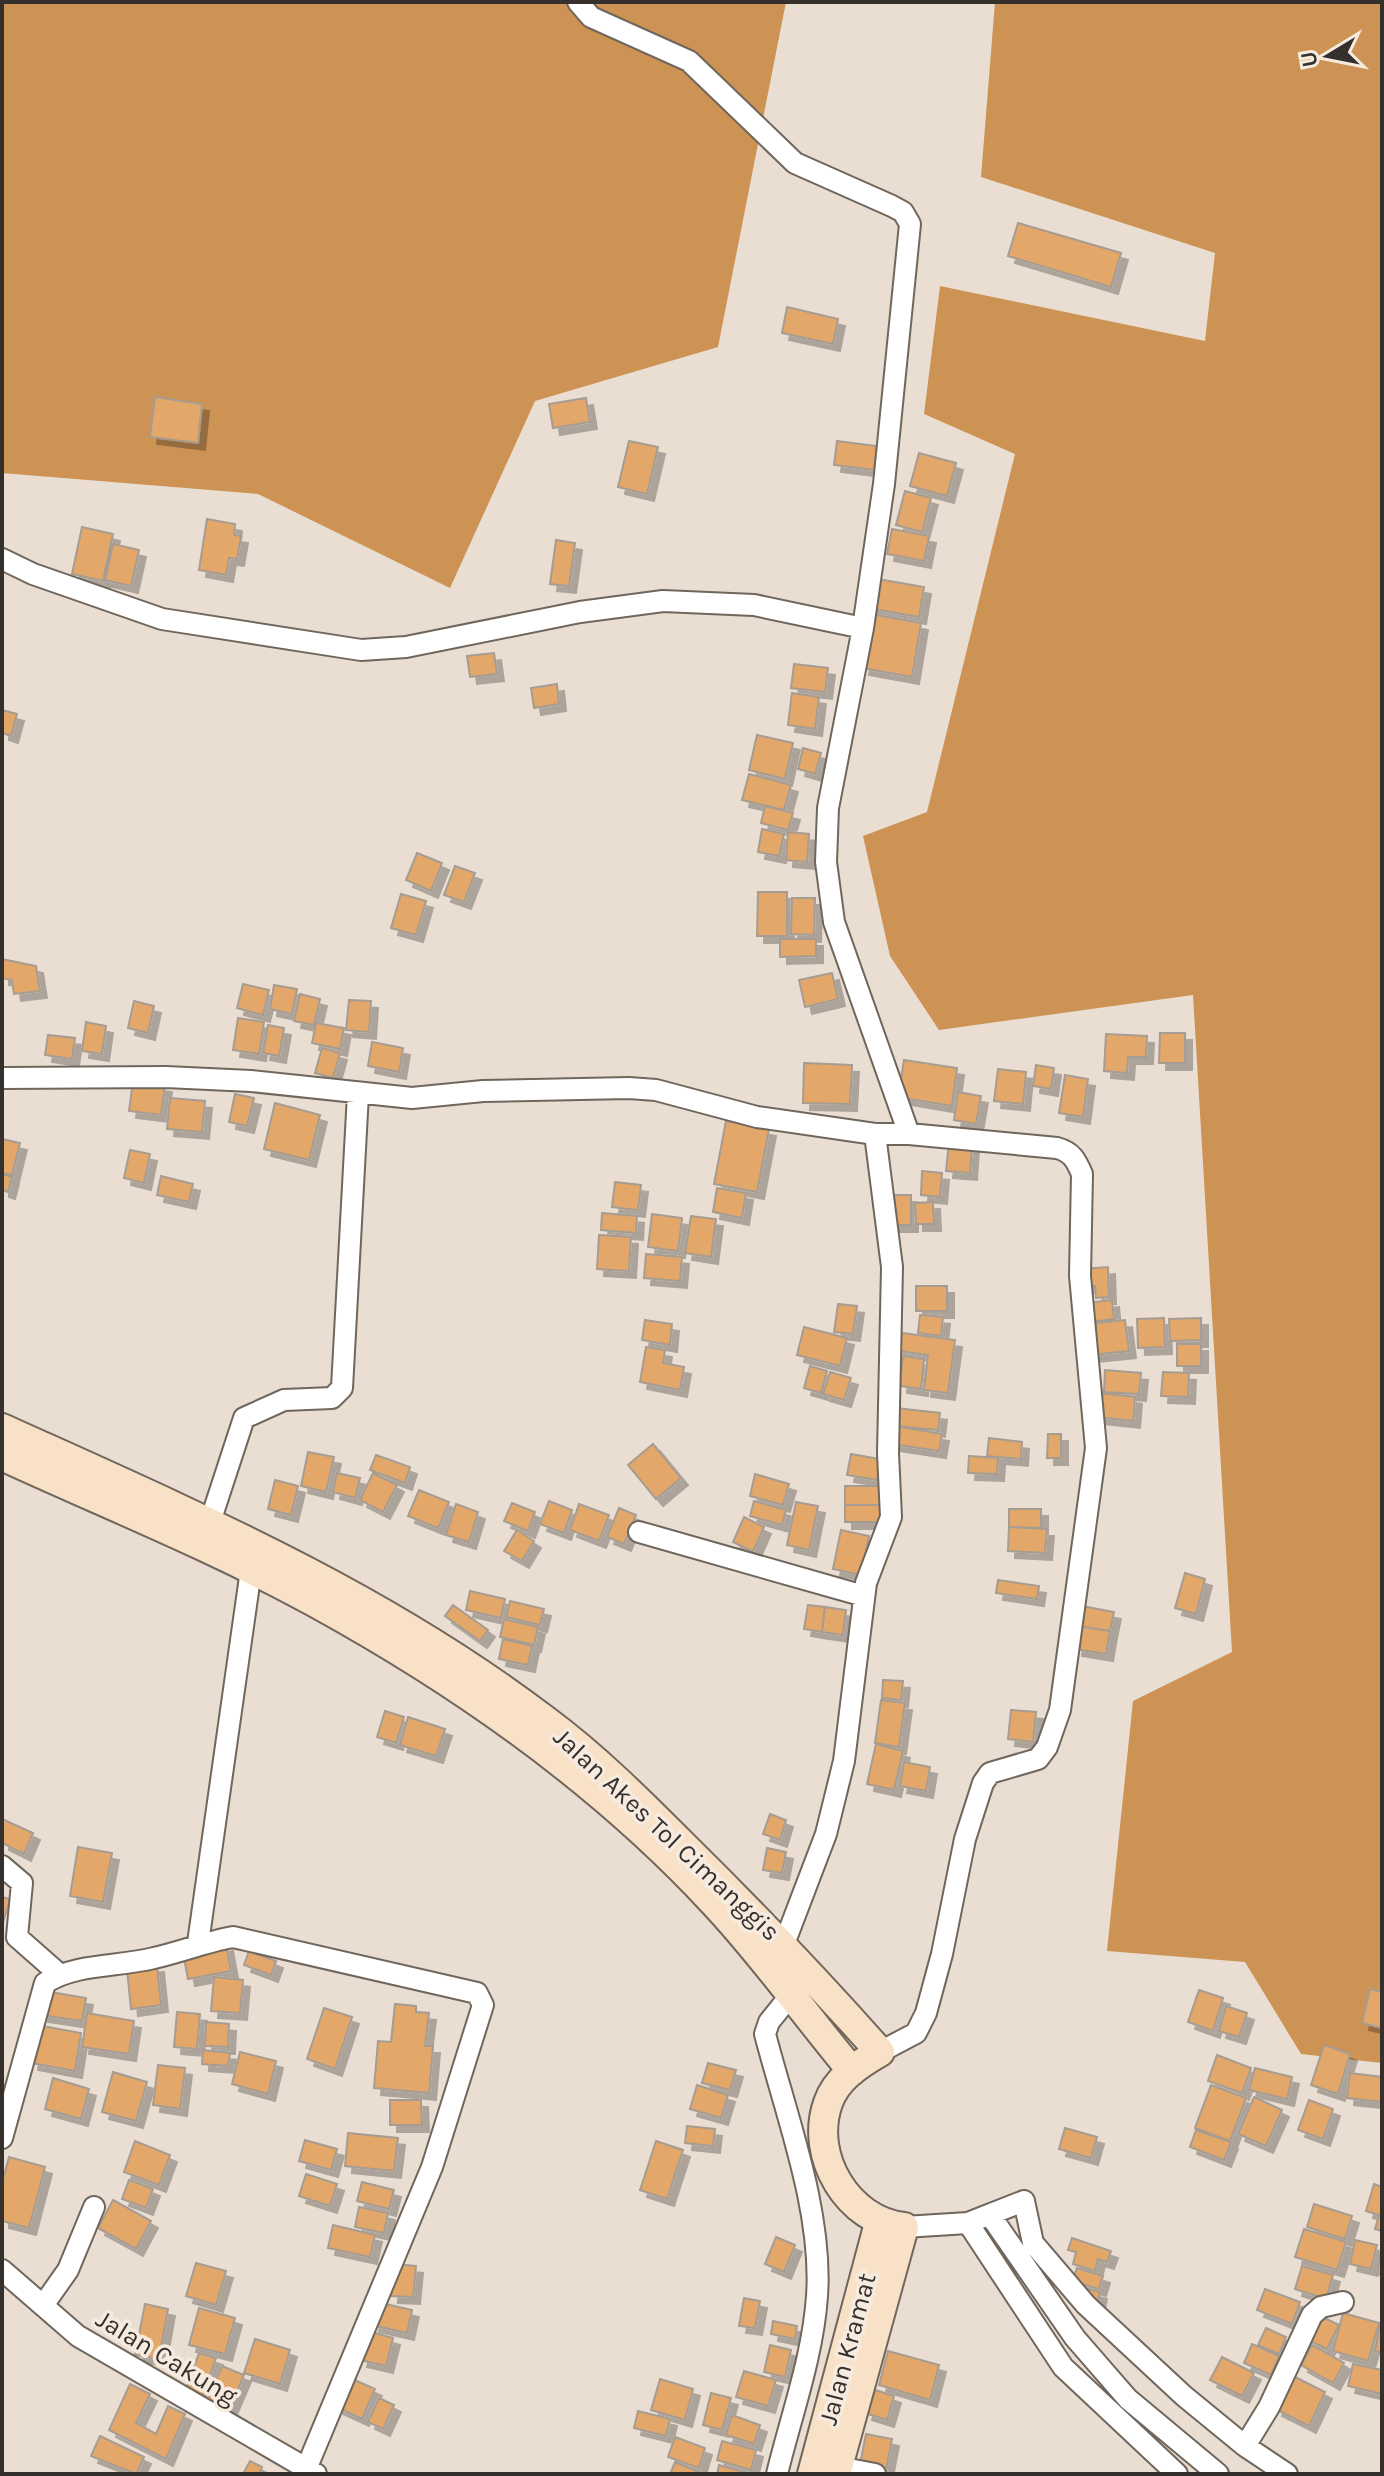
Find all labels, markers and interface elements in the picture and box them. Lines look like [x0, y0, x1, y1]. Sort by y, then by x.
north arrow [1288, 16, 1368, 96]
text: U [1295, 50, 1323, 69]
street label: Jalan Akes Tol Cimanggis [547, 1721, 786, 1947]
street label: Jalan Kramat [812, 2269, 883, 2429]
street label: Jalan Cakung [90, 2303, 243, 2412]

